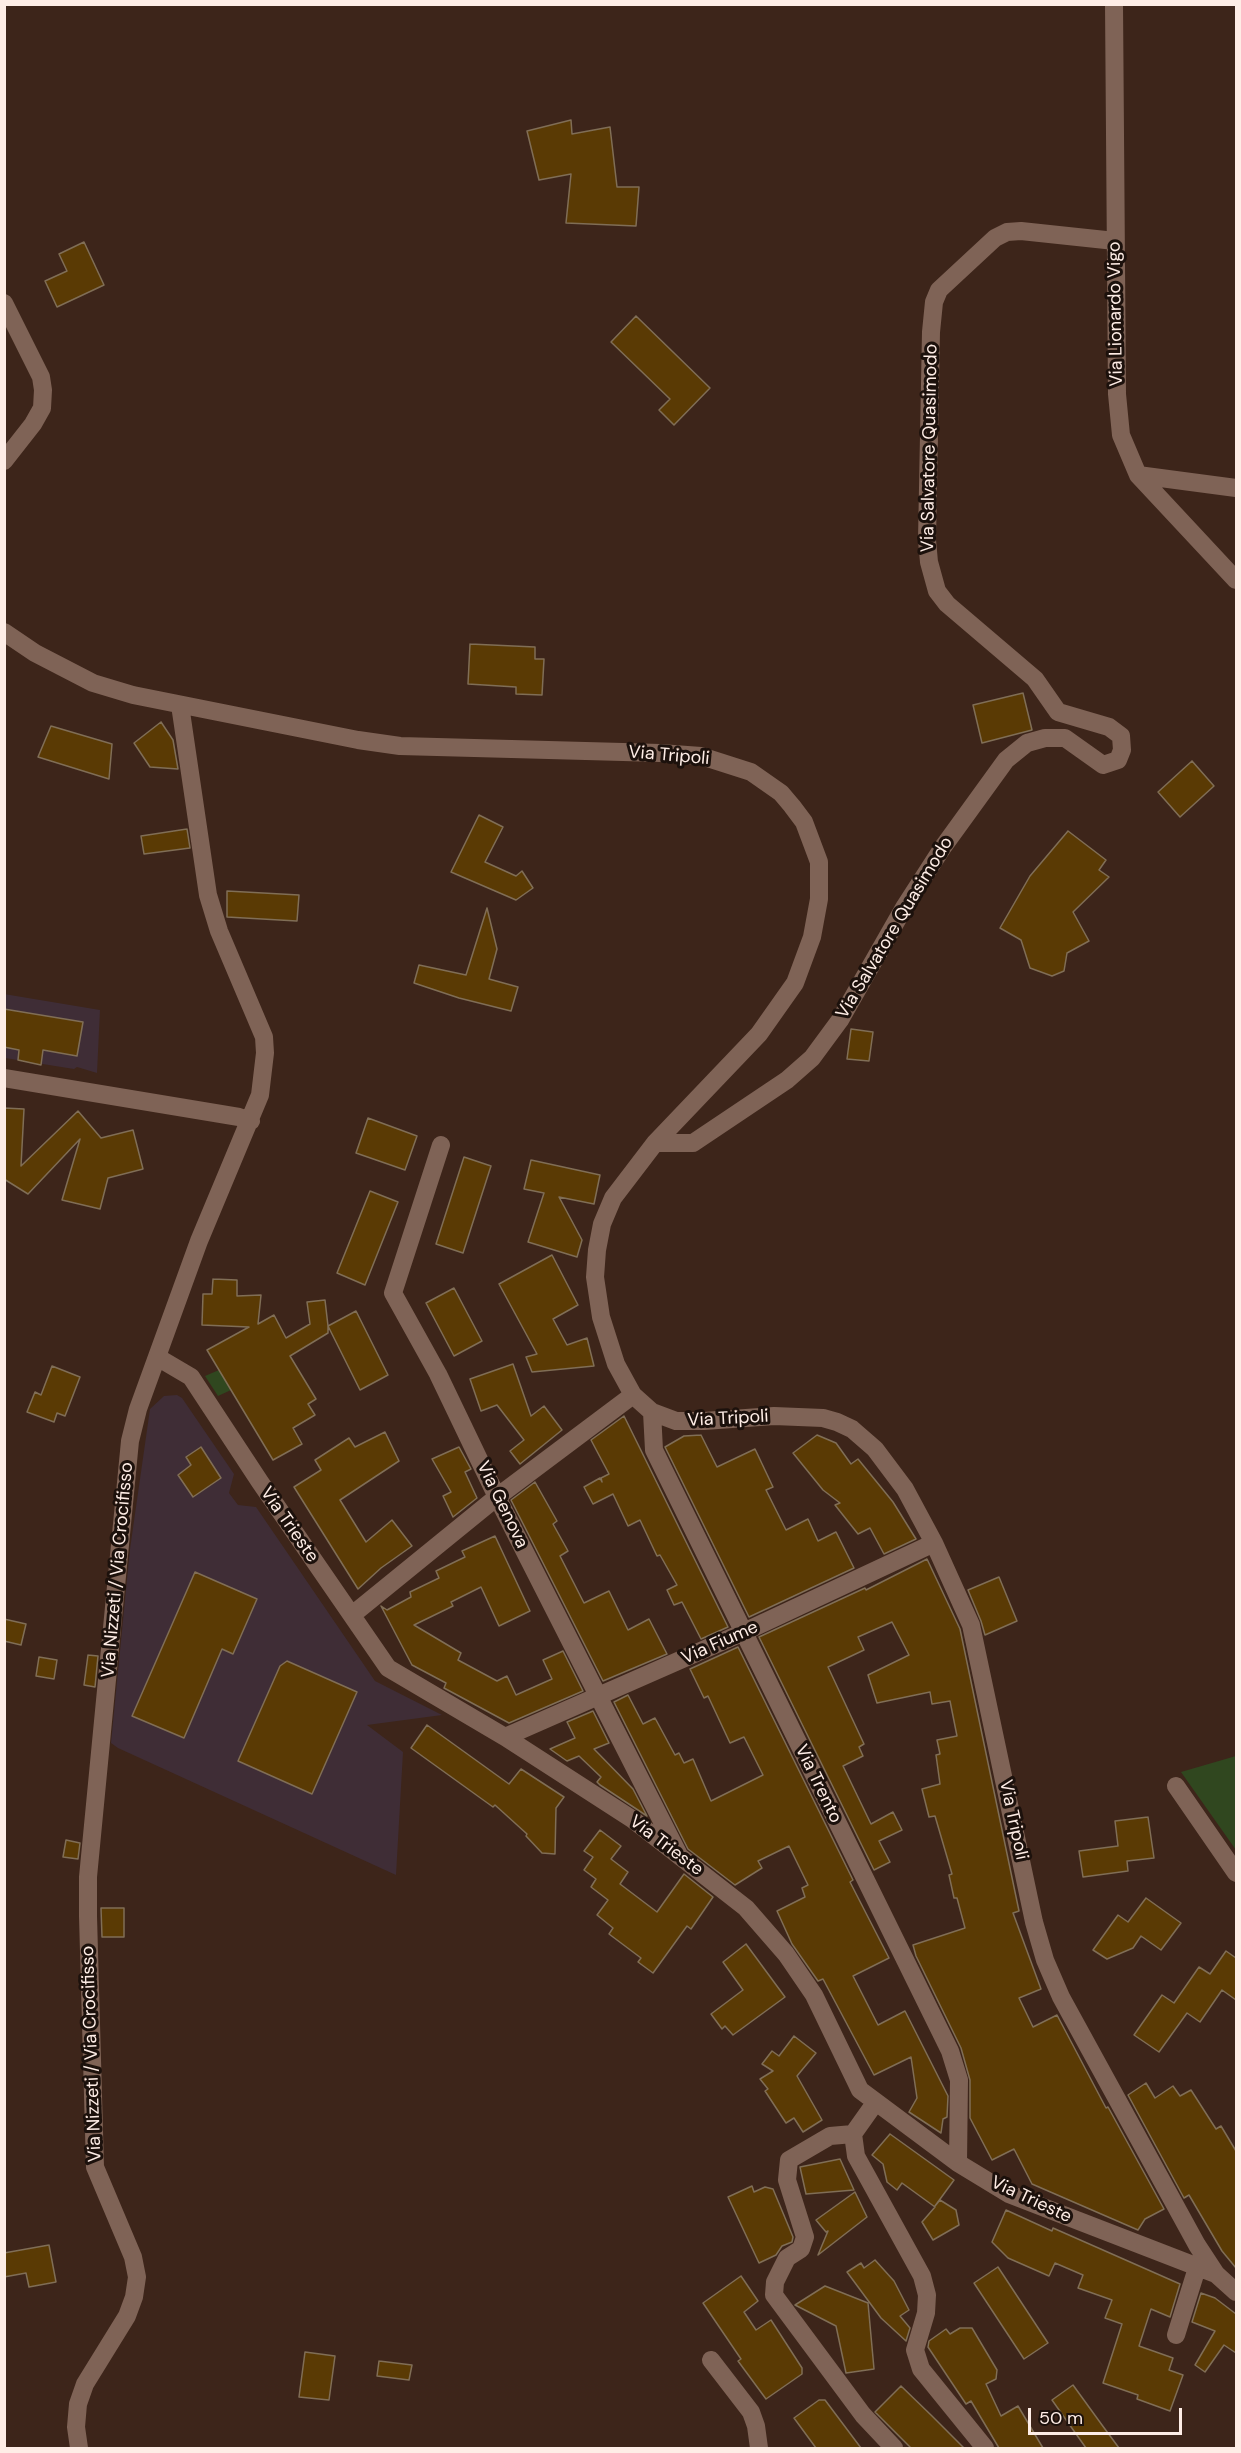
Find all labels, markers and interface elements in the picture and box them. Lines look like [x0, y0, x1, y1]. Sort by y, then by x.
street label: Via Lionardo Vigo [1104, 241, 1128, 387]
street label: Via Salvatore Quasimodo [917, 344, 943, 552]
street label: Via Tripoli [628, 742, 710, 770]
street label: Via Salvatore Quasimodo [832, 833, 958, 1023]
street label: Via Tripoli [687, 1406, 769, 1432]
street label: Via Genova [472, 1458, 532, 1552]
street label: Via Nizzeti / Via Crocifisso [98, 1461, 138, 1679]
street label: Via Trieste [255, 1483, 323, 1567]
street label: Via Fiume [678, 1617, 762, 1669]
street label: Via Trento [790, 1741, 846, 1827]
street label: Via Tripoli [994, 1778, 1032, 1862]
street label: Via Trieste [625, 1811, 707, 1881]
street label: Via Nizzeti / Via Crocifisso [77, 1945, 107, 2163]
street label: Via Trieste [987, 2172, 1075, 2228]
scale bar [1031, 2396, 1186, 2434]
text: 50 m [1039, 2406, 1083, 2430]

